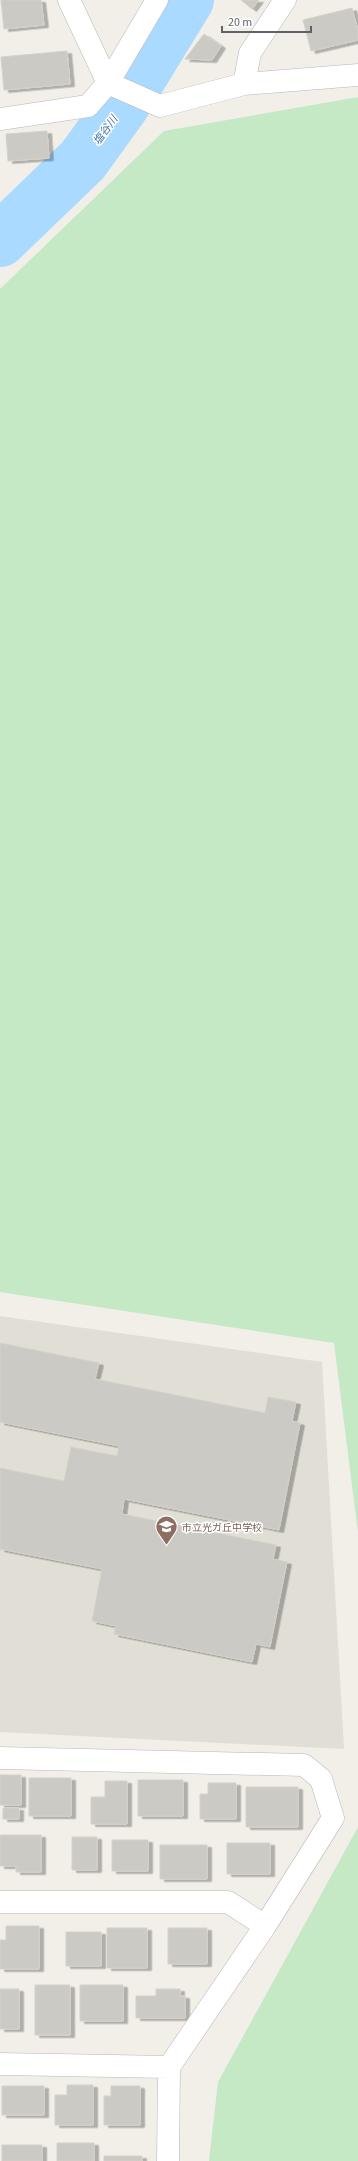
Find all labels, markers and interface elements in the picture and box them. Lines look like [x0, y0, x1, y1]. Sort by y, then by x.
scale bar [222, 8, 311, 34]
text: 20 m [228, 14, 252, 31]
water label: 塩谷川 [90, 112, 122, 148]
school or university icon: 市立光ガ丘中学校 [153, 1514, 179, 1547]
place label: 市立光ガ丘中学校 [182, 1521, 262, 1535]

